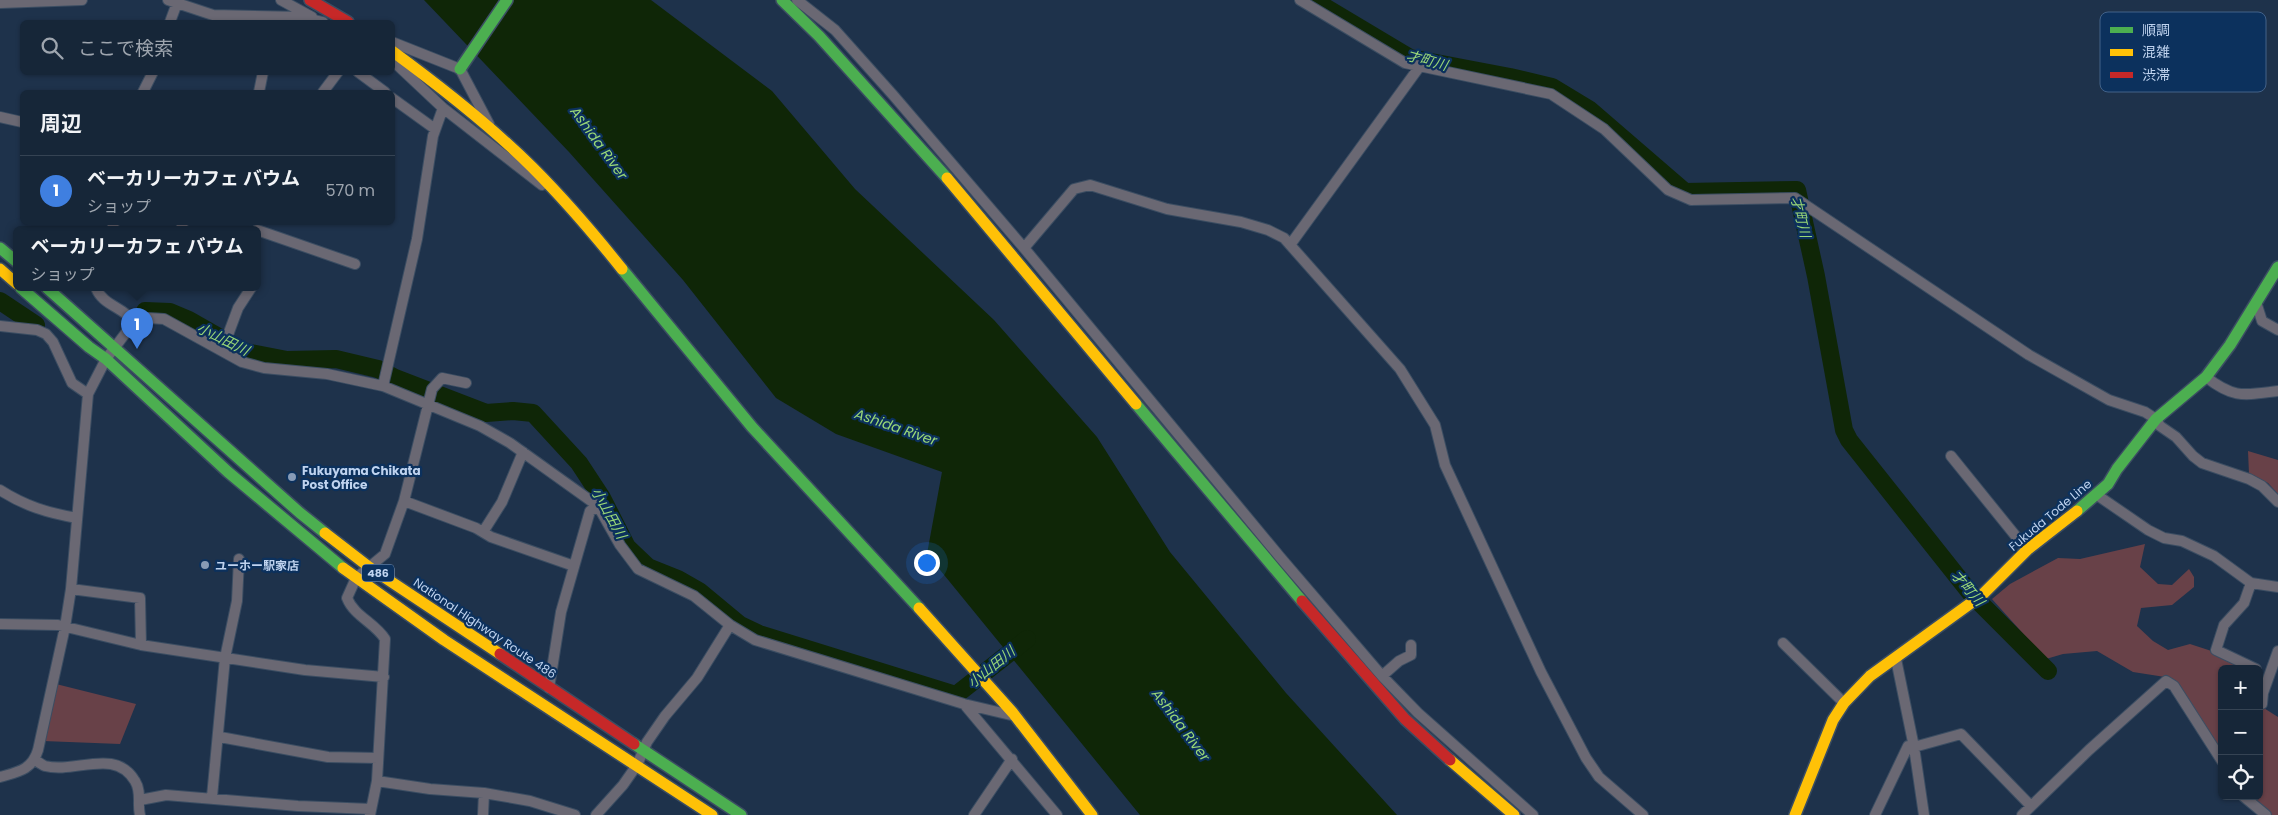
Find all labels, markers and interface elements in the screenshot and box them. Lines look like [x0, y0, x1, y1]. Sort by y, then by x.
legend [2100, 12, 2266, 92]
search box [20, 20, 395, 75]
text: 順調 [2142, 20, 2170, 40]
icon: search [38, 34, 66, 62]
text: ここで検索 [78, 35, 173, 62]
text: 混雑 [2142, 42, 2170, 62]
water label: 才町川 [1404, 45, 1452, 76]
text: 渋滞 [2142, 65, 2170, 85]
water label: Ashida River [565, 102, 633, 184]
text: 周辺 [40, 109, 82, 138]
text: ベーカリーカフェ バウム [87, 165, 300, 192]
text: 1 [53, 179, 59, 202]
text: 570 m [325, 179, 375, 202]
water label: 才町川 [1786, 194, 1816, 242]
text: ショップ [87, 195, 151, 218]
popup [13, 226, 261, 291]
text: ベーカリーカフェ バウム [30, 233, 244, 260]
text: ショップ [30, 263, 95, 286]
pin: 1 [121, 308, 153, 349]
water label: 小山田川 [193, 318, 254, 361]
water label: Ashida River [851, 403, 941, 451]
place label: Fukuyama Chikata Post Office [302, 462, 421, 493]
marker: Fukuyama Chikata Post Office [286, 471, 298, 483]
street label: Fukuda Tode Line [2005, 475, 2095, 555]
water label: 小山田川 [587, 484, 632, 544]
your location [914, 550, 940, 576]
place label: ユーホー駅家店 [215, 557, 299, 574]
marker: ユーホー駅家店 [199, 559, 211, 571]
road number: 486 [362, 564, 394, 582]
water label: 才町川 [1947, 566, 1991, 612]
street label: National Highway Route 486 [410, 574, 560, 682]
water label: 小山田川 [963, 640, 1021, 692]
map controls [2218, 665, 2263, 800]
button: + [2218, 665, 2263, 710]
water label: Ashida River [1147, 684, 1215, 766]
button: − [2218, 710, 2263, 755]
button: locate [2218, 755, 2263, 800]

